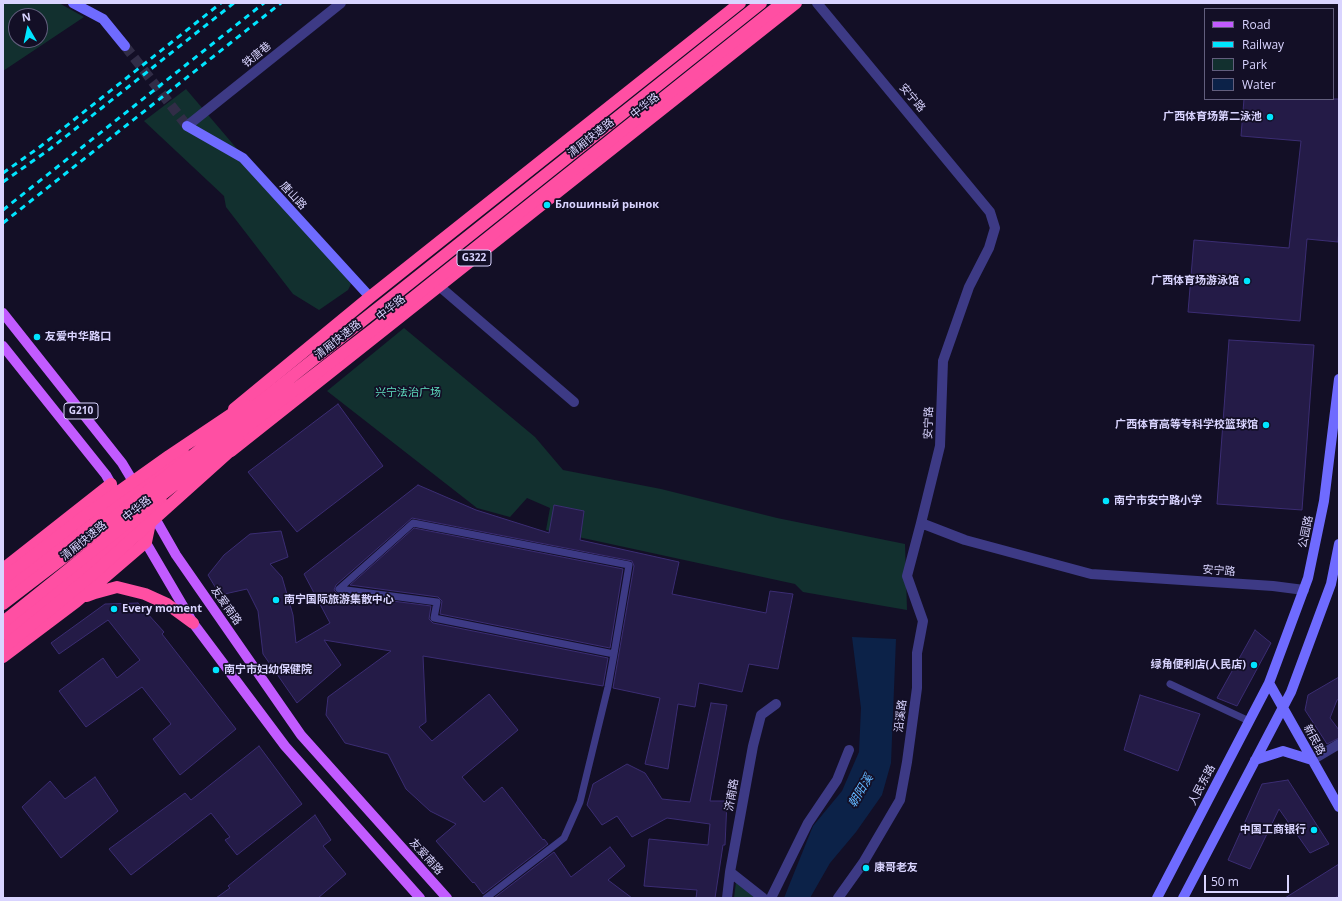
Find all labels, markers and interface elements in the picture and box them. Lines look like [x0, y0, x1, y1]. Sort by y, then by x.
north arrow [8, 8, 48, 48]
legend [1204, 8, 1334, 100]
text: N [21, 9, 32, 25]
text: Road [1242, 16, 1271, 33]
text: Railway [1242, 36, 1284, 53]
street label: 铁唐巷 [240, 39, 274, 71]
text: Park [1242, 56, 1267, 73]
text: Water [1242, 76, 1276, 93]
street label: 安宁路 [896, 81, 928, 115]
street label: 中华路 [628, 91, 662, 121]
place label: 广西体育场第二泳池 [1163, 110, 1262, 124]
marker: 广西体育场第二泳池 [1265, 112, 1275, 122]
street label: 清厢快速路 [565, 116, 617, 160]
street label: 唐山路 [277, 179, 309, 213]
place label: Блошиный рынок [555, 198, 659, 212]
marker: Блошиный рынок [542, 200, 552, 210]
road number: G322 [457, 250, 491, 266]
place label: 广西体育场游泳馆 [1151, 274, 1239, 288]
marker: 广西体育场游泳馆 [1242, 276, 1252, 286]
street label: 中华路 [374, 293, 408, 323]
street label: 清厢快速路 [312, 318, 364, 362]
place label: 友爱中华路口 [45, 330, 111, 344]
marker: 友爱中华路口 [32, 332, 42, 342]
park label: 兴宁法治广场 [375, 386, 441, 400]
road number: G210 [64, 403, 98, 419]
street label: 安宁路 [922, 406, 936, 440]
place label: 广西体育高等专科学校篮球馆 [1115, 418, 1258, 432]
marker: 广西体育高等专科学校篮球馆 [1261, 420, 1271, 430]
street label: 中华路 [120, 493, 154, 525]
place label: 南宁市安宁路小学 [1114, 494, 1202, 508]
marker: 南宁市安宁路小学 [1101, 496, 1111, 506]
street label: 公园路 [1296, 514, 1316, 550]
street label: 清厢快速路 [58, 519, 110, 563]
street label: 安宁路 [1202, 563, 1236, 579]
street label: 友爱南路 [208, 584, 244, 628]
place label: 南宁国际旅游集散中心 [284, 593, 394, 607]
marker: 南宁国际旅游集散中心 [271, 595, 281, 605]
place label: Every moment [122, 602, 202, 616]
marker: Every moment [109, 604, 119, 614]
place label: 绿角便利店(人民店) [1151, 658, 1246, 672]
marker: 绿角便利店(人民店) [1249, 660, 1259, 670]
place label: 南宁市妇幼保健院 [224, 663, 312, 677]
marker: 南宁市妇幼保健院 [211, 665, 221, 675]
street label: 沿溪路 [892, 699, 910, 733]
street label: 新民路 [1300, 722, 1328, 758]
street label: 人民东路 [1186, 762, 1218, 808]
water label: 朝阳溪 [846, 772, 876, 810]
street label: 济南路 [723, 778, 741, 812]
place label: 中国工商银行 [1240, 823, 1306, 837]
marker: 中国工商银行 [1309, 825, 1319, 835]
street label: 友爱南路 [406, 836, 446, 878]
place label: 康哥老友 [874, 861, 918, 875]
marker: 康哥老友 [861, 863, 871, 873]
scale bar [1206, 867, 1291, 893]
text: 50 m [1211, 873, 1239, 890]

